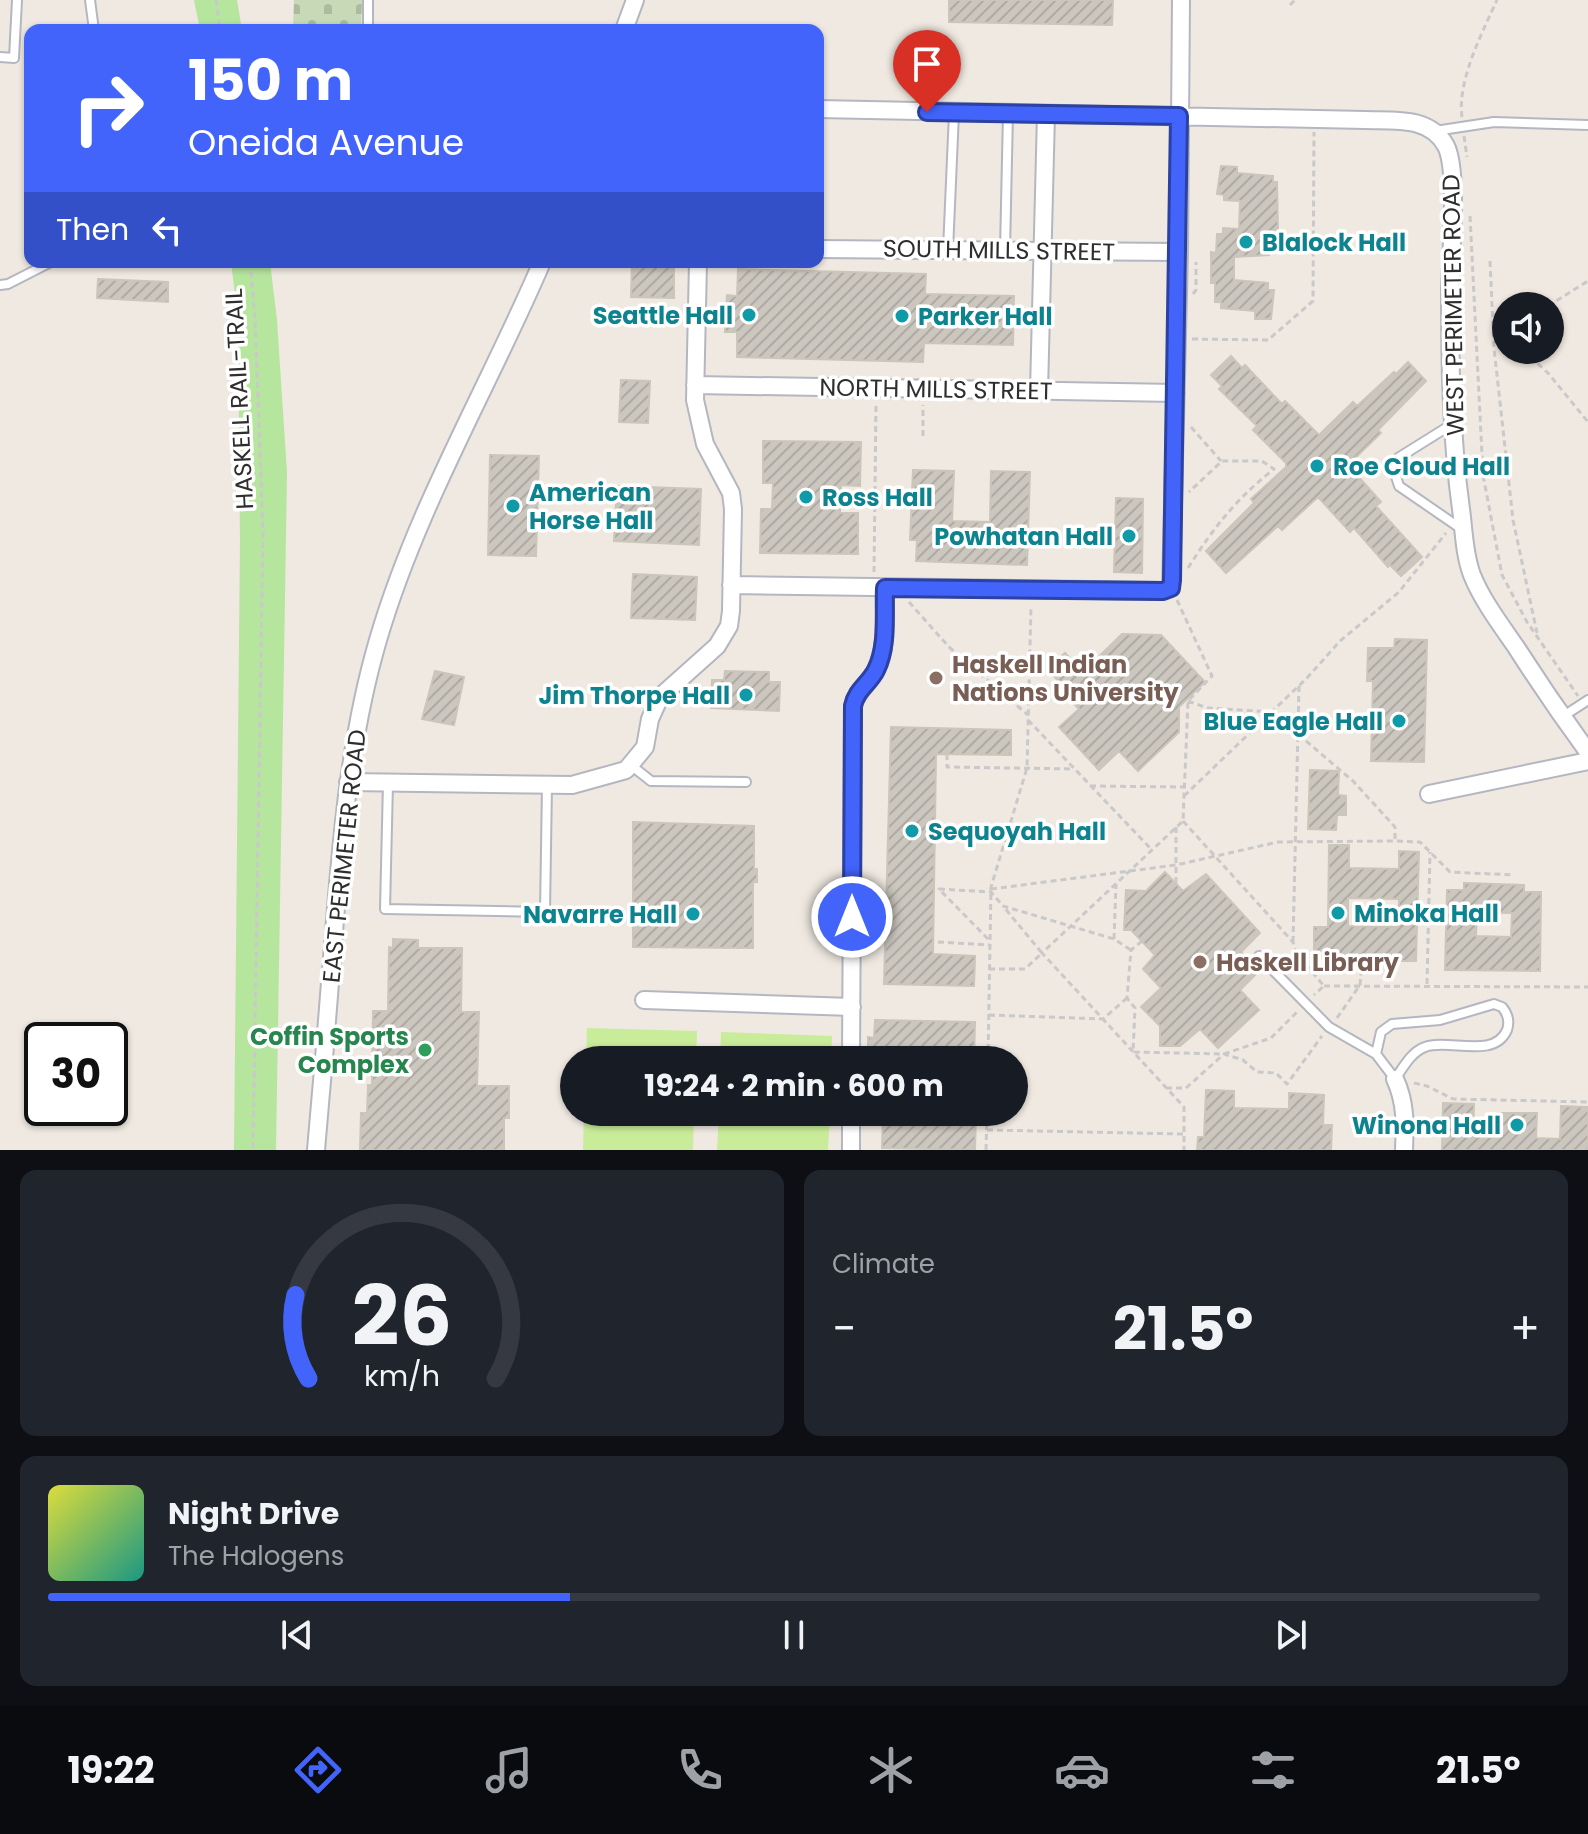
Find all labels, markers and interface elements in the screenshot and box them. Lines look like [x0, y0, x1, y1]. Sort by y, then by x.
pin [893, 30, 961, 112]
text: 150 m [188, 41, 353, 120]
icon: arrive [905, 42, 949, 86]
icon: right [56, 56, 160, 160]
text: Oneida Avenue [188, 117, 464, 168]
street label: WEST PERIMETER ROAD [1434, 174, 1472, 436]
text: Then [56, 208, 129, 251]
icon: left [145, 208, 189, 252]
place label: Blalock Hall [1262, 226, 1406, 259]
street label: SOUTH MILLS STREET [883, 231, 1115, 269]
marker: Blalock Hall [1237, 233, 1255, 251]
street label: HASKELL RAIL-TRAIL [217, 288, 261, 510]
map controls [1492, 292, 1564, 364]
button: sound [1492, 292, 1564, 364]
place label: Seattle Hall [593, 299, 733, 332]
place label: Parker Hall [918, 300, 1053, 333]
marker: Seattle Hall [740, 306, 758, 324]
marker: Parker Hall [893, 307, 911, 325]
street label: NORTH MILLS STREET [819, 370, 1053, 408]
place label: Roe Cloud Hall [1333, 450, 1510, 483]
marker: Roe Cloud Hall [1308, 457, 1326, 475]
place label: American Horse Hall [529, 476, 653, 537]
place label: Ross Hall [822, 481, 933, 514]
marker: Ross Hall [797, 488, 815, 506]
marker: American Horse Hall [504, 497, 522, 515]
place label: Powhatan Hall [934, 520, 1113, 553]
marker: Powhatan Hall [1120, 527, 1138, 545]
place label: Haskell Indian Nations University [952, 648, 1180, 709]
marker: Haskell Indian Nations University [927, 669, 945, 687]
place label: Jim Thorpe Hall [538, 679, 730, 712]
marker: Jim Thorpe Hall [737, 686, 755, 704]
place label: Blue Eagle Hall [1204, 705, 1383, 738]
marker: Blue Eagle Hall [1390, 712, 1408, 730]
street label: EAST PERIMETER ROAD [314, 728, 374, 984]
place label: Sequoyah Hall [928, 815, 1106, 848]
marker: Sequoyah Hall [903, 822, 921, 840]
position arrow [810, 875, 894, 959]
place label: Minoka Hall [1354, 897, 1499, 930]
place label: Navarre Hall [523, 898, 677, 931]
marker: Minoka Hall [1329, 904, 1347, 922]
marker: Navarre Hall [684, 905, 702, 923]
place label: Haskell Library [1216, 946, 1400, 979]
marker: Haskell Library [1191, 953, 1209, 971]
place label: Coffin Sports Complex [250, 1020, 410, 1081]
speed limit sign: 30 [24, 1022, 128, 1126]
marker: Coffin Sports Complex [416, 1041, 434, 1059]
text: 19:24 · 2 min · 600 m [644, 1064, 944, 1107]
place label: Winona Hall [1352, 1109, 1501, 1142]
marker: Winona Hall [1508, 1116, 1526, 1134]
text: Climate [832, 1246, 935, 1282]
text: 26 [352, 1258, 452, 1374]
text: 21.5° [1113, 1287, 1253, 1371]
text: − [832, 1298, 856, 1359]
text: + [1510, 1298, 1540, 1359]
text: km/h [364, 1356, 440, 1396]
text: Night Drive [168, 1492, 339, 1535]
text: The Halogens [168, 1538, 344, 1574]
icon: previous [275, 1613, 319, 1657]
icon: pause [772, 1613, 816, 1657]
icon: next [1269, 1613, 1313, 1657]
icon: directions [290, 1742, 346, 1798]
icon: music [481, 1742, 537, 1798]
icon: phone [672, 1742, 728, 1798]
icon: climate [863, 1742, 919, 1798]
icon: car [1054, 1742, 1110, 1798]
icon: filters [1245, 1742, 1301, 1798]
text: 19:22 [68, 1745, 155, 1796]
text: 21.5° [1436, 1745, 1520, 1796]

